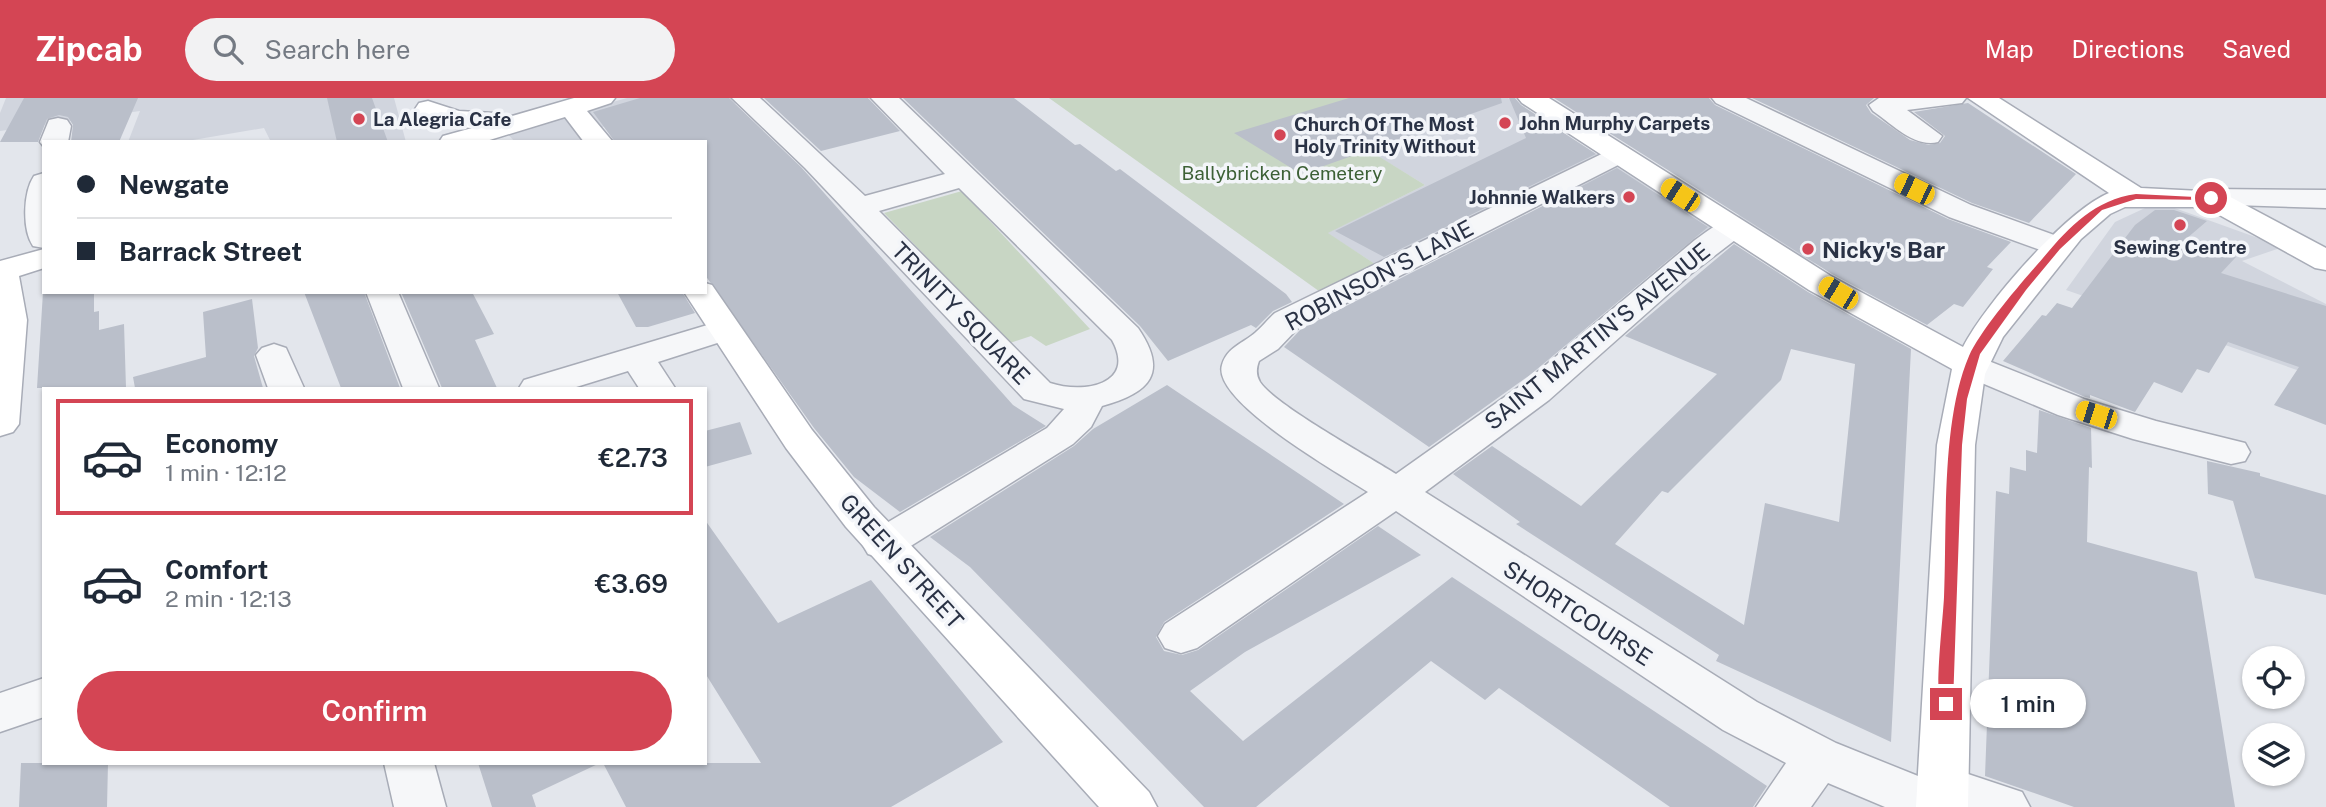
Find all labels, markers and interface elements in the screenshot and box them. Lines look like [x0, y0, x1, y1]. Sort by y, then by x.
search box [185, 18, 675, 81]
text: Zipcab [35, 30, 143, 68]
icon: search [209, 30, 247, 68]
text: Search here [265, 34, 411, 65]
text: Map [1985, 35, 2034, 63]
text: Directions [2072, 35, 2184, 63]
text: Saved [2222, 35, 2291, 63]
place label: La Alegria Cafe [373, 108, 512, 130]
marker: La Alegria Cafe [351, 111, 367, 127]
place label: John Murphy Carpets [1519, 112, 1710, 134]
place label: Church Of The Most Holy Trinity Without [1294, 113, 1476, 157]
marker: John Murphy Carpets [1497, 115, 1513, 131]
marker: Church Of The Most Holy Trinity Without [1272, 127, 1288, 143]
park label: Ballybricken Cemetery [1182, 162, 1382, 184]
text: Newgate [119, 169, 229, 200]
car [1891, 170, 1938, 208]
car [1657, 175, 1704, 215]
route start [2195, 182, 2227, 214]
place label: Johnnie Walkers [1469, 186, 1615, 208]
marker: Johnnie Walkers [1621, 189, 1637, 205]
street label: ROBINSON'S LANE [1280, 214, 1478, 336]
marker: Sewing Centre [2172, 217, 2188, 233]
text: Barrack Street [119, 236, 302, 267]
street label: TRINITY SQUARE [886, 236, 1036, 390]
place label: Nicky's Bar [1822, 236, 1945, 263]
place label: Sewing Centre [2113, 236, 2247, 258]
street label: SAINT MARTIN'S AVENUE [1479, 237, 1715, 435]
marker: Nicky's Bar [1800, 241, 1816, 257]
car [1815, 273, 1862, 313]
car [2073, 399, 2120, 431]
icon: car [81, 426, 144, 489]
text: Economy [165, 428, 278, 459]
text: €2.73 [598, 442, 668, 473]
text: 1 min · 12:12 [165, 459, 287, 486]
street label: GREEN STREET [835, 488, 970, 634]
icon: car [81, 552, 144, 615]
text: Comfort [165, 554, 268, 585]
street label: SHORTCOURSE [1499, 555, 1657, 671]
text: €3.69 [595, 568, 668, 599]
text: 2 min · 12:13 [165, 585, 292, 612]
map controls [2242, 646, 2305, 786]
button: locate [2242, 646, 2305, 709]
button: Confirm [77, 671, 672, 751]
callout: 1 min [1970, 680, 2086, 728]
route end [1930, 688, 1962, 720]
text: 1 min [2001, 690, 2055, 717]
button: layers [2242, 723, 2305, 786]

